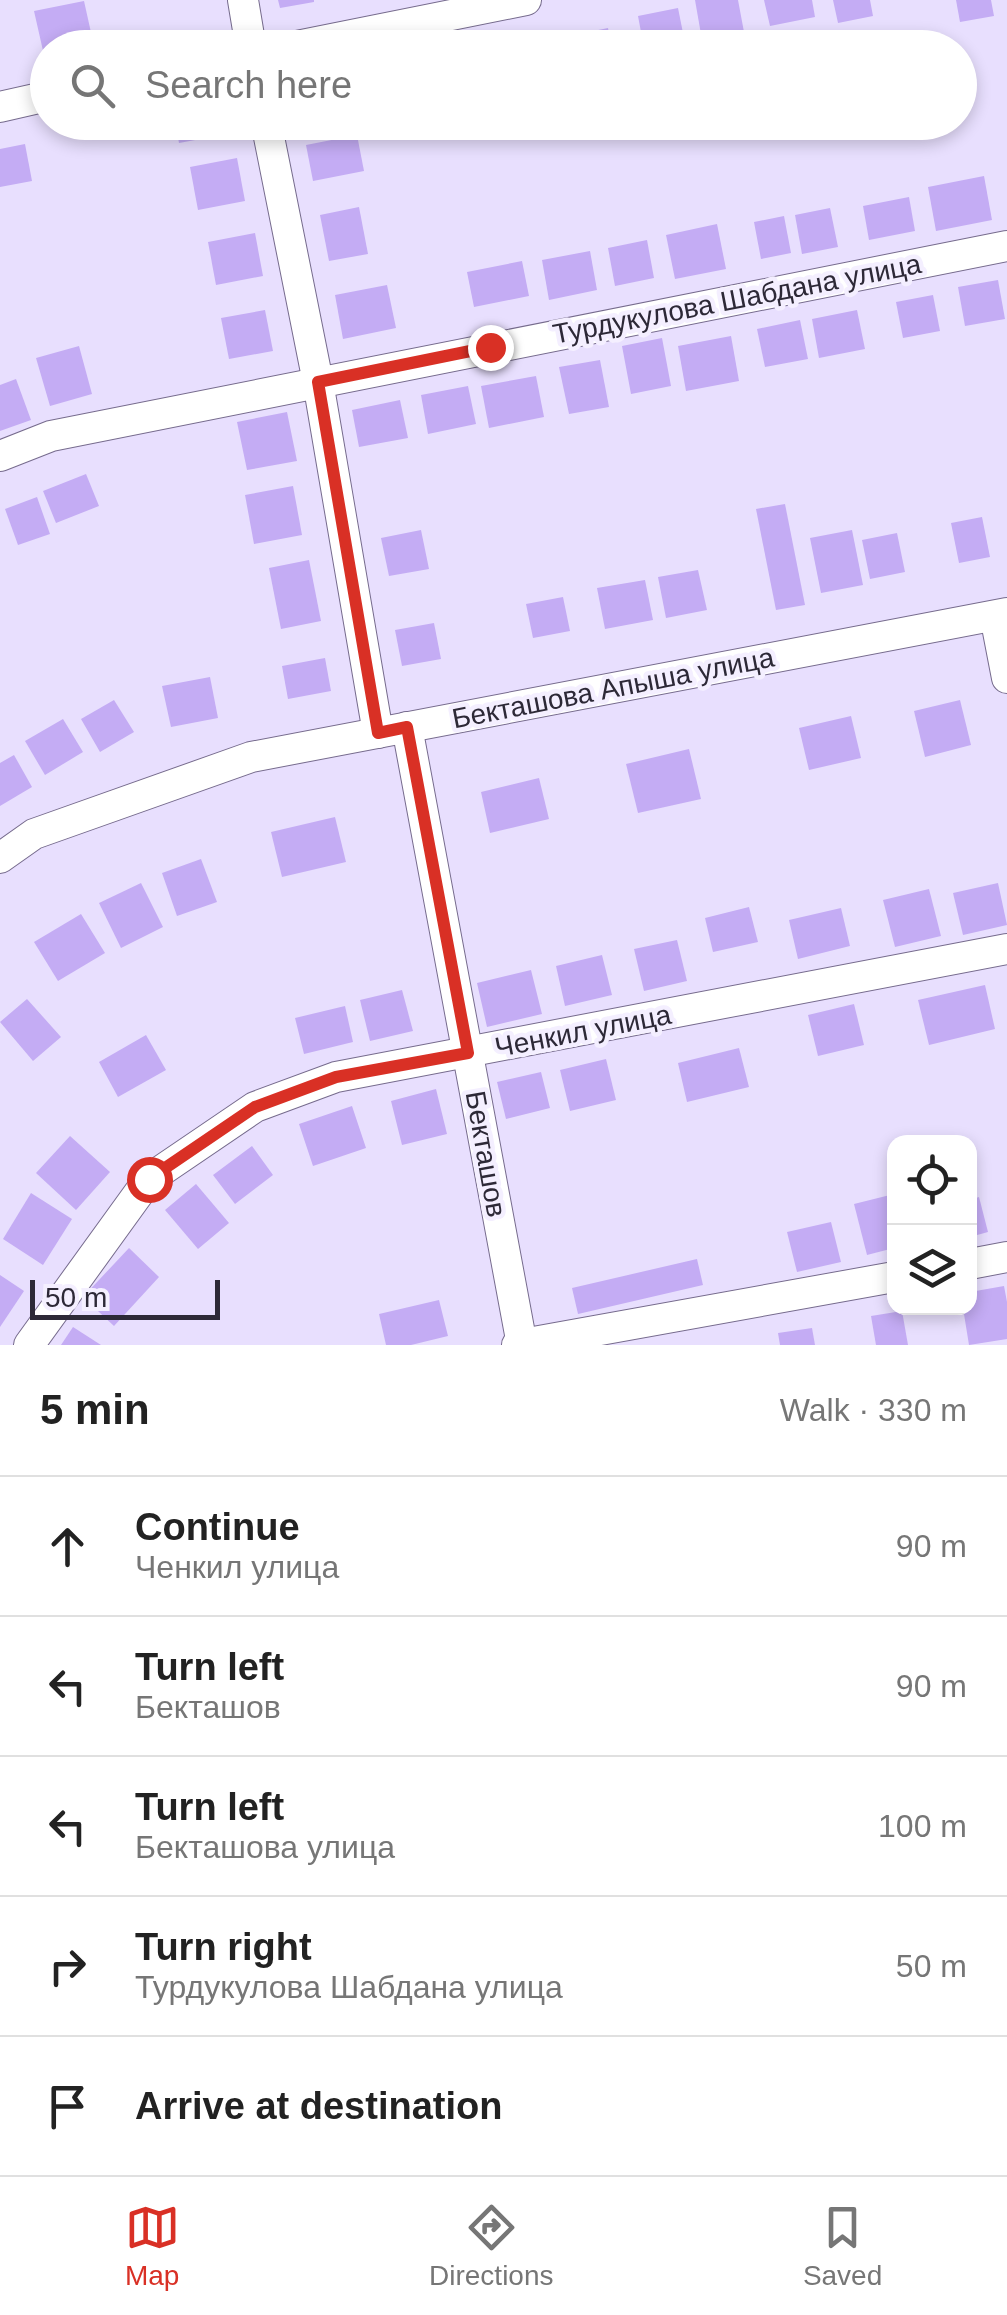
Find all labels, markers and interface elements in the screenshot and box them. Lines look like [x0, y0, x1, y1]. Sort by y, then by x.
search box [30, 30, 977, 140]
icon: search [65, 58, 120, 113]
text: Search here [145, 64, 352, 106]
street label: Турдукулова Шабдана улица [550, 248, 924, 350]
route end [468, 325, 514, 371]
street label: Бекташова Апыша улица [449, 641, 777, 734]
street label: Ченкил улица [492, 999, 674, 1063]
street label: Бекташов [460, 1089, 512, 1219]
map controls [887, 1135, 977, 1315]
button: locate [887, 1135, 977, 1225]
route start [127, 1157, 173, 1203]
button: layers [887, 1225, 977, 1315]
scale bar [30, 1275, 220, 1320]
text: 50 m [45, 1282, 107, 1313]
text: 5 min [40, 1386, 150, 1433]
text: Walk · 330 m [780, 1392, 967, 1428]
text: Continue [135, 1506, 300, 1548]
icon: ahead [40, 1519, 95, 1574]
text: 90 m [896, 1528, 967, 1564]
text: Ченкил улица [135, 1549, 339, 1585]
text: Turn left [135, 1646, 284, 1688]
icon: left [40, 1659, 95, 1714]
text: 90 m [896, 1668, 967, 1704]
text: Бекташов [135, 1689, 281, 1725]
text: Turn left [135, 1786, 284, 1828]
icon: left [40, 1799, 95, 1854]
text: 100 m [878, 1808, 967, 1844]
text: Бекташова улица [135, 1829, 395, 1865]
text: Turn right [135, 1926, 312, 1968]
icon: right [40, 1939, 95, 1994]
text: 50 m [896, 1948, 967, 1984]
text: Турдукулова Шабдана улица [135, 1969, 563, 2005]
icon: arrive [40, 2079, 95, 2134]
text: Arrive at destination [135, 2085, 502, 2127]
tab: Map [125, 2200, 180, 2292]
tab: Directions [429, 2200, 554, 2292]
tab: Saved [803, 2200, 882, 2292]

